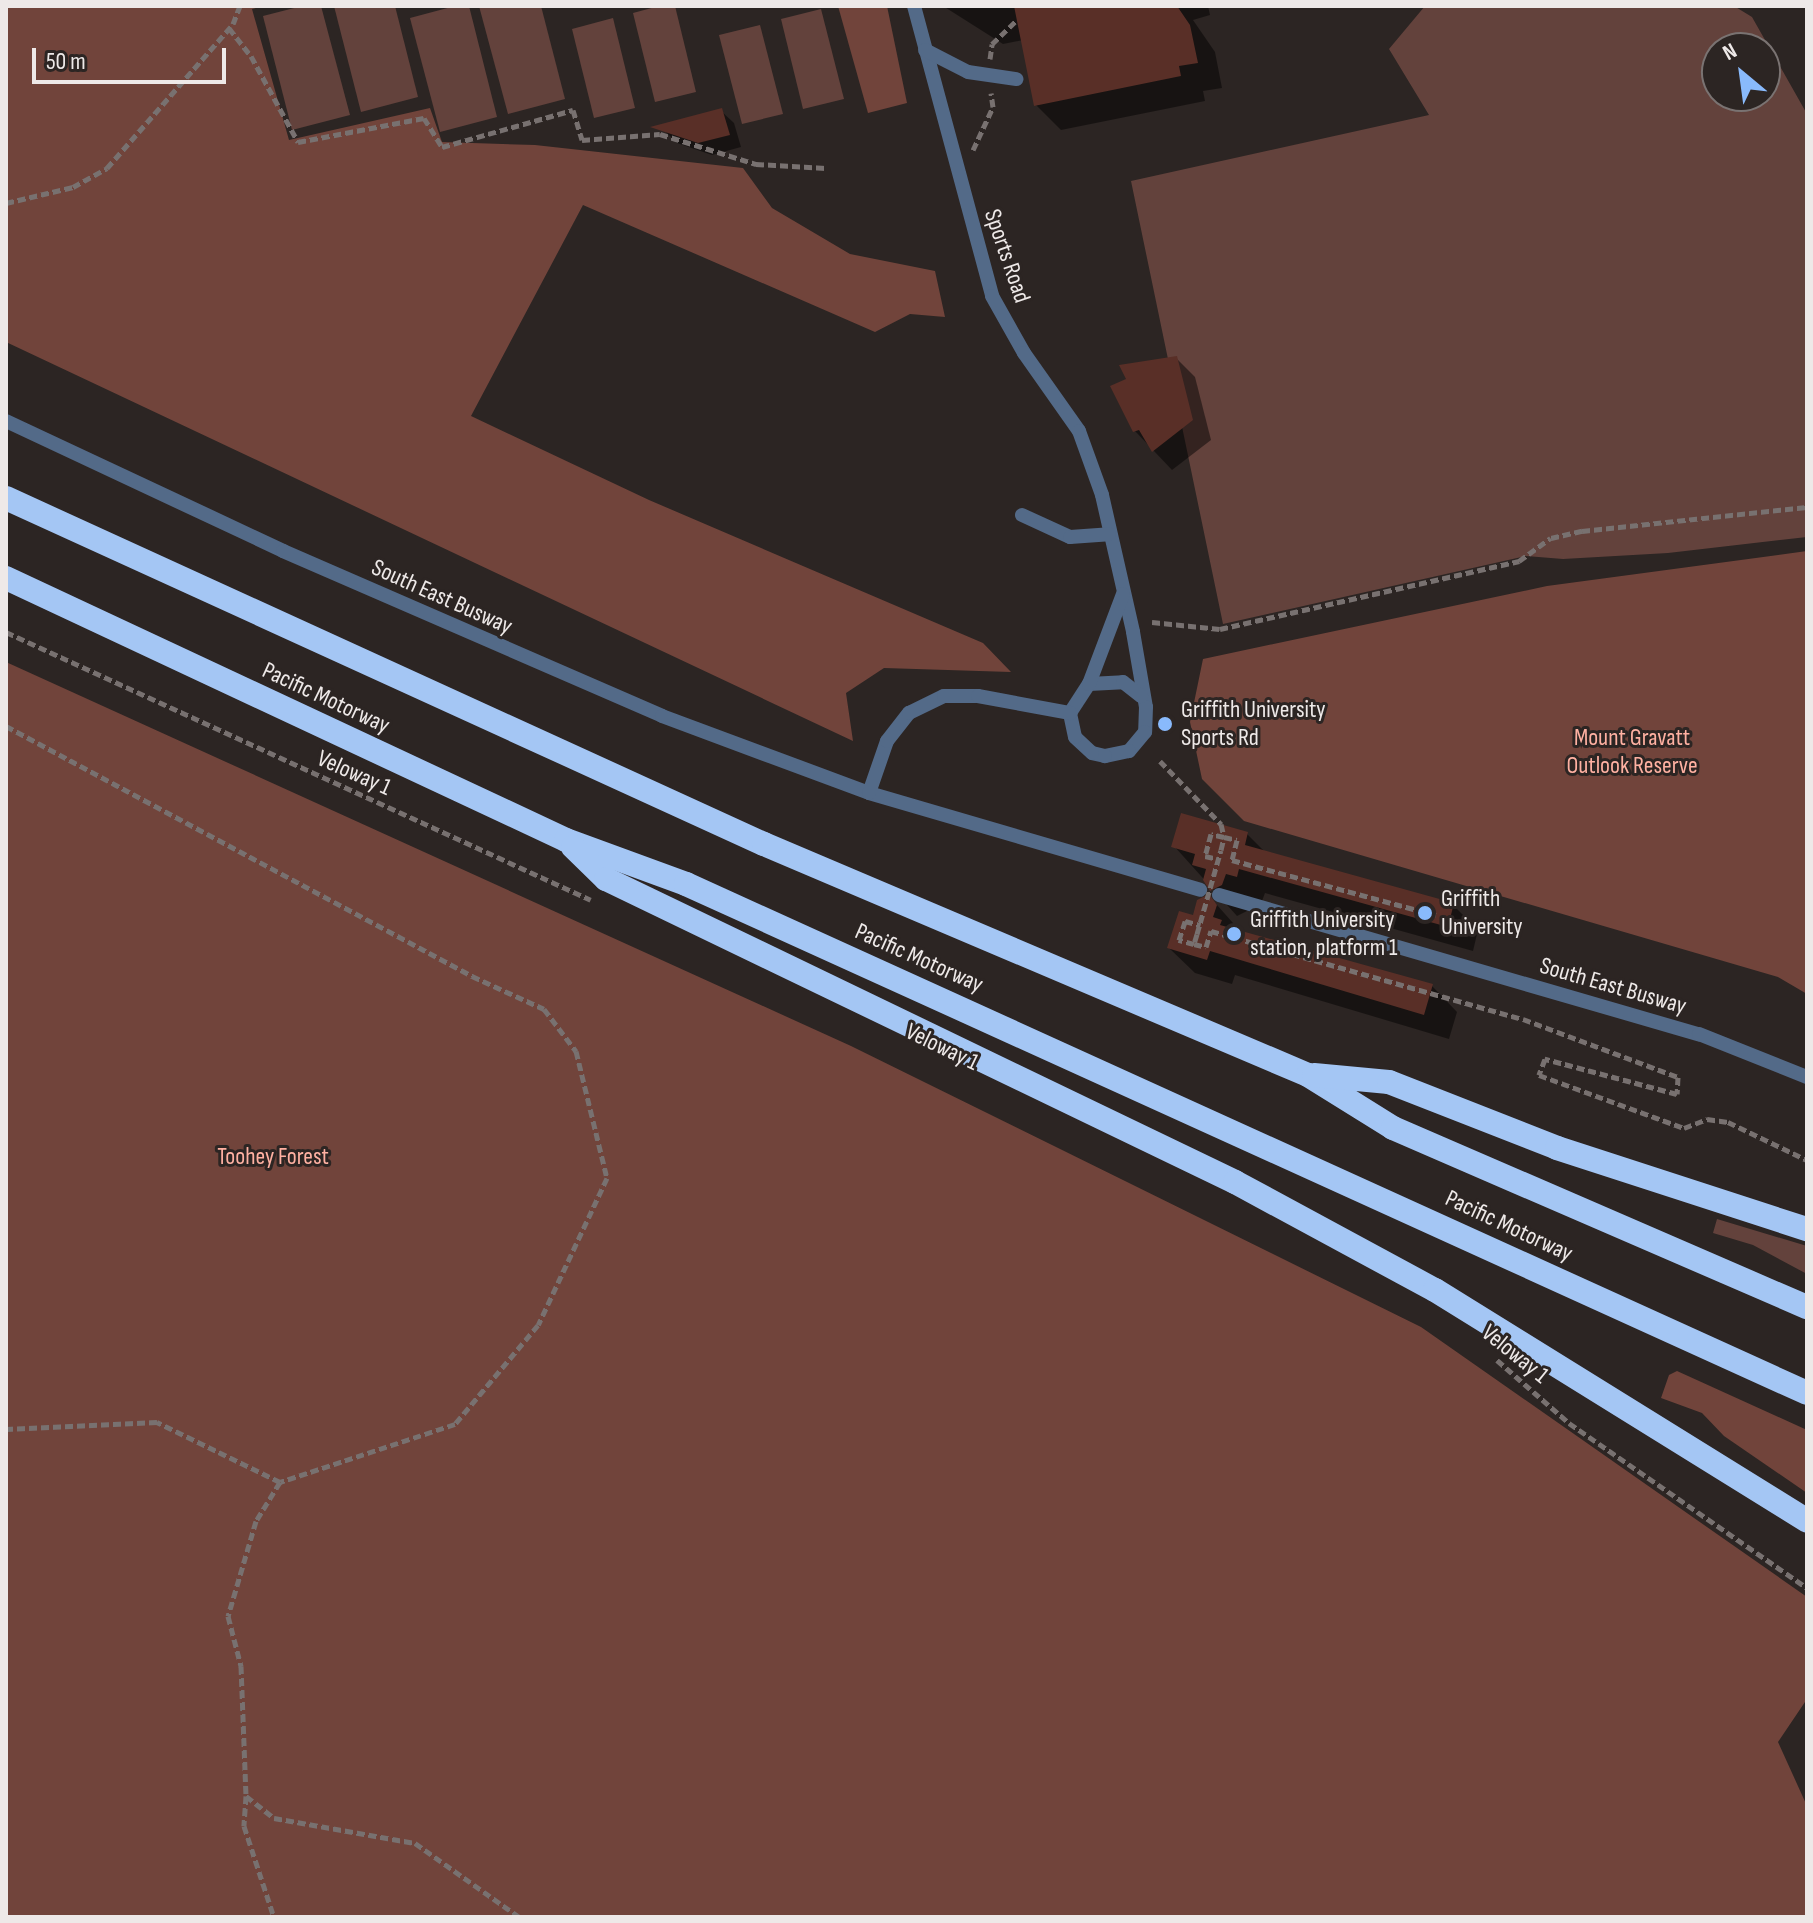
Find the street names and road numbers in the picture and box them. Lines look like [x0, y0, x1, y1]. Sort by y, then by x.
street label: Sports Road [978, 205, 1036, 307]
street label: South East Busway [367, 553, 517, 641]
street label: Pacific Motorway [258, 656, 394, 740]
street label: Veloway 1 [313, 744, 395, 802]
street label: Pacific Motorway [851, 917, 987, 999]
street label: South East Busway [1536, 951, 1690, 1021]
street label: Veloway 1 [901, 1017, 983, 1077]
street label: Pacific Motorway [1441, 1184, 1577, 1268]
street label: Veloway 1 [1476, 1318, 1554, 1390]

